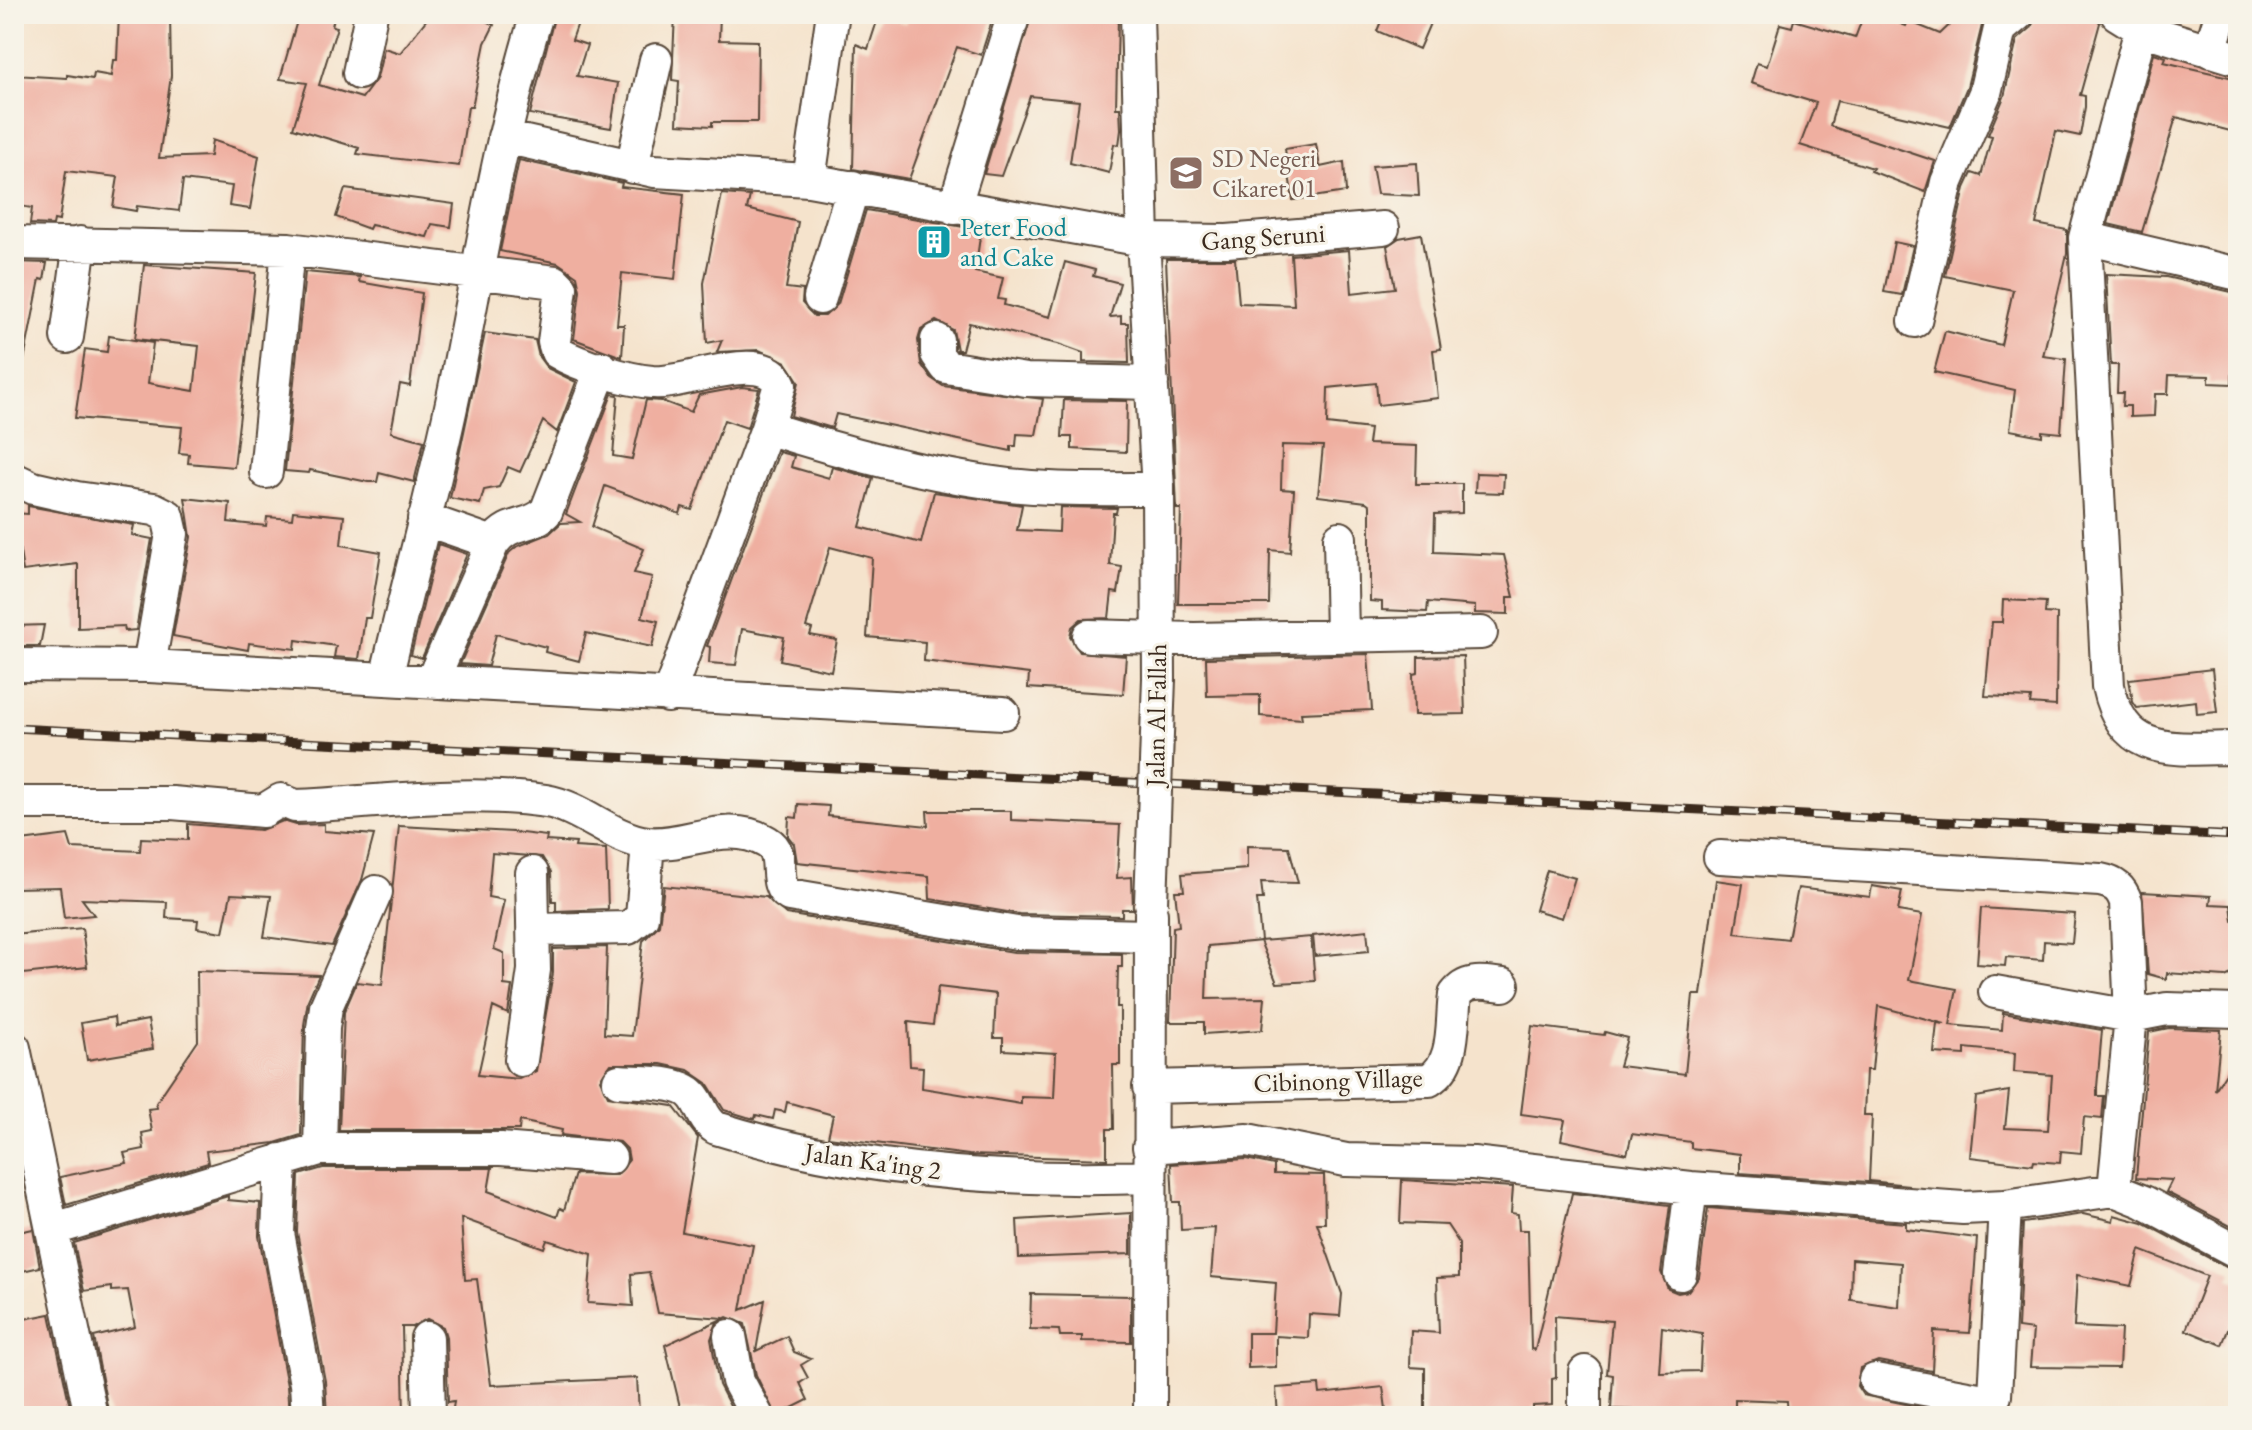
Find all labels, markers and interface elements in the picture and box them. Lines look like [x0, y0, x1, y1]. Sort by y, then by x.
place label: SD Negeri Cikaret 01 [1212, 141, 1317, 205]
school or university icon: SD Negeri Cikaret 01 [1167, 154, 1205, 192]
place label: Peter Food and Cake [960, 210, 1068, 274]
street label: Gang Seruni [1200, 216, 1326, 258]
building icon: Peter Food and Cake [915, 223, 953, 261]
street label: Jalan Al Fallah [1138, 643, 1174, 789]
street label: Cibinong Village [1253, 1060, 1423, 1100]
street label: Jalan Ka'ing 2 [801, 1134, 944, 1187]

